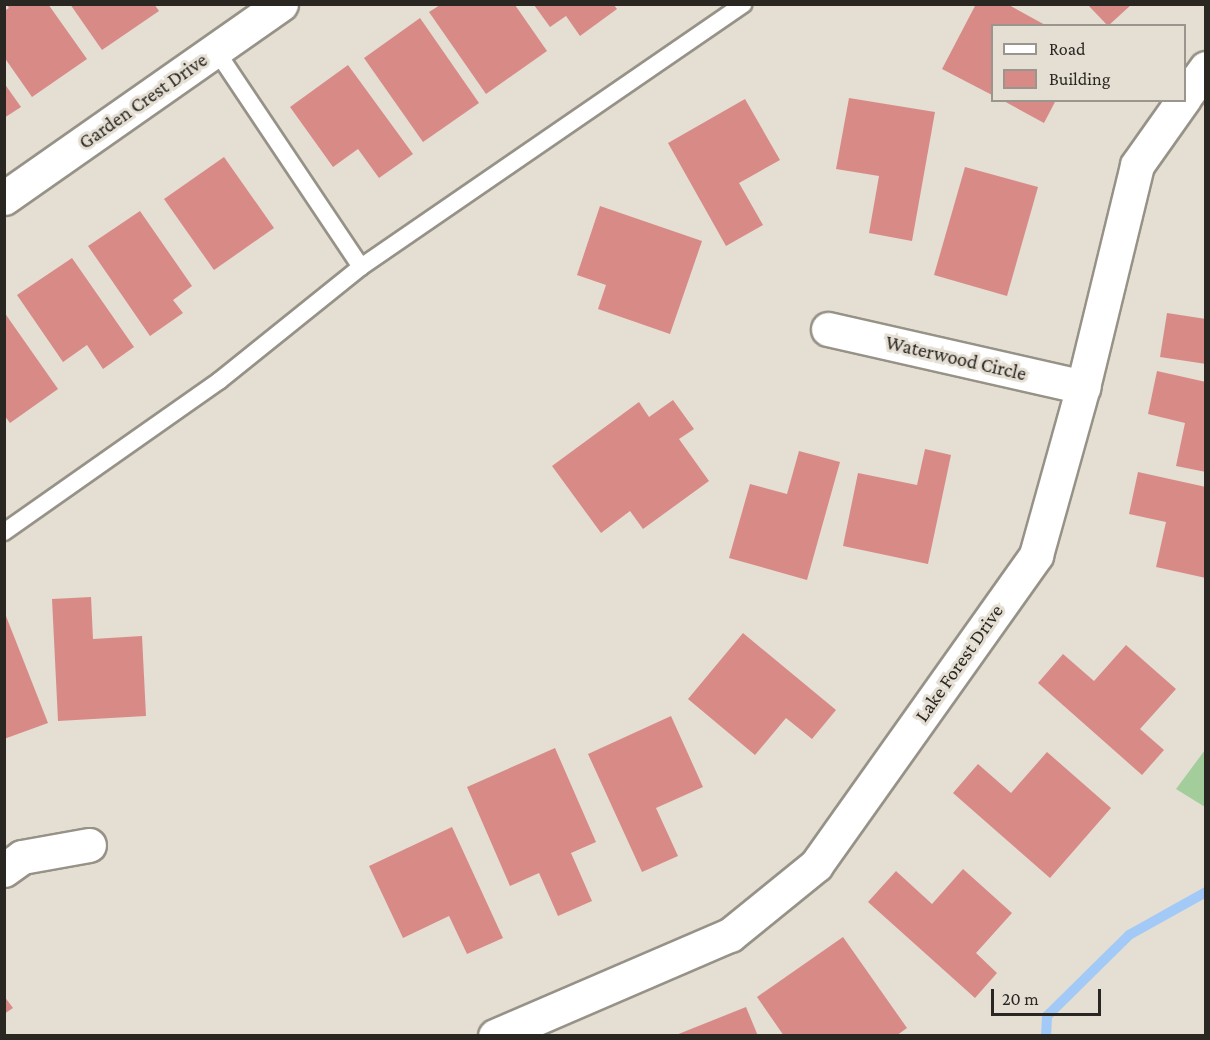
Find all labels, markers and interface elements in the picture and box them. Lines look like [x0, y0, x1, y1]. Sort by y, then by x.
legend [991, 24, 1186, 102]
text: Road [1049, 39, 1086, 59]
street label: Garden Crest Drive [74, 48, 212, 154]
text: Building [1049, 69, 1110, 89]
street label: Waterwood Circle [883, 330, 1029, 386]
street label: Lake Forest Drive [910, 600, 1008, 726]
scale bar [994, 977, 1104, 1015]
text: 20 m [1002, 989, 1039, 1009]

